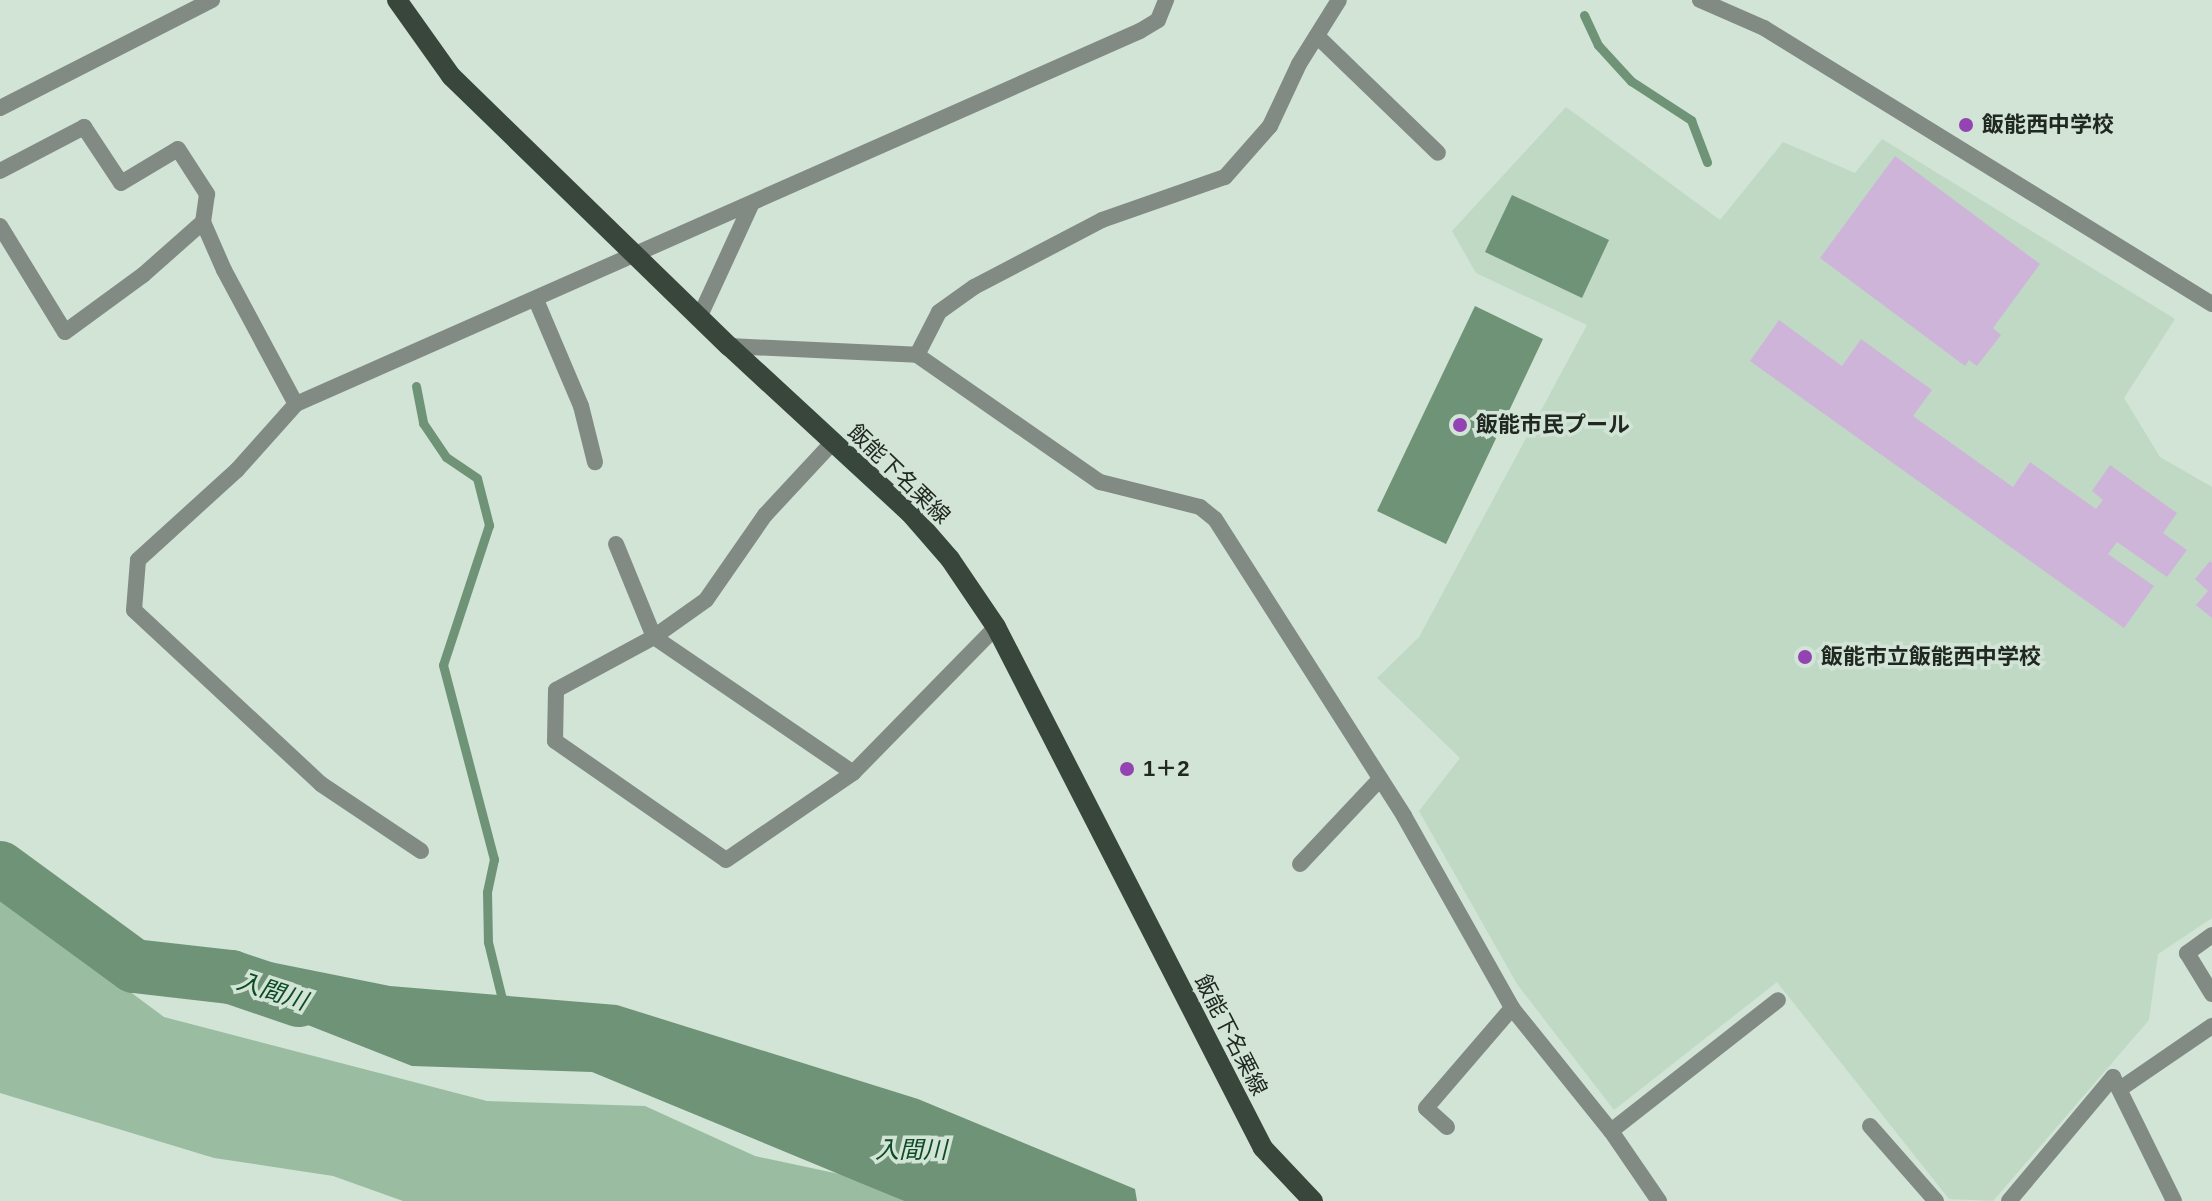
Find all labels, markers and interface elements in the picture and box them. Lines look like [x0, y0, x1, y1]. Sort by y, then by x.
place label: 飯能西中学校 [1982, 112, 2114, 138]
marker: 飯能西中学校 [1957, 116, 1975, 134]
place label: 飯能市民プール [1476, 412, 1630, 438]
marker: 飯能市民プール [1451, 416, 1469, 434]
street label: 飯能下名栗線 [842, 419, 956, 529]
place label: 飯能市立飯能西中学校 [1821, 644, 2041, 670]
marker: 飯能市立飯能西中学校 [1796, 648, 1814, 666]
place label: 1＋2 [1143, 756, 1189, 782]
marker: 1＋2 [1118, 760, 1136, 778]
water label: 入間川 [233, 966, 311, 1016]
street label: 飯能下名栗線 [1189, 970, 1273, 1100]
water label: 入間川 [875, 1136, 947, 1164]

